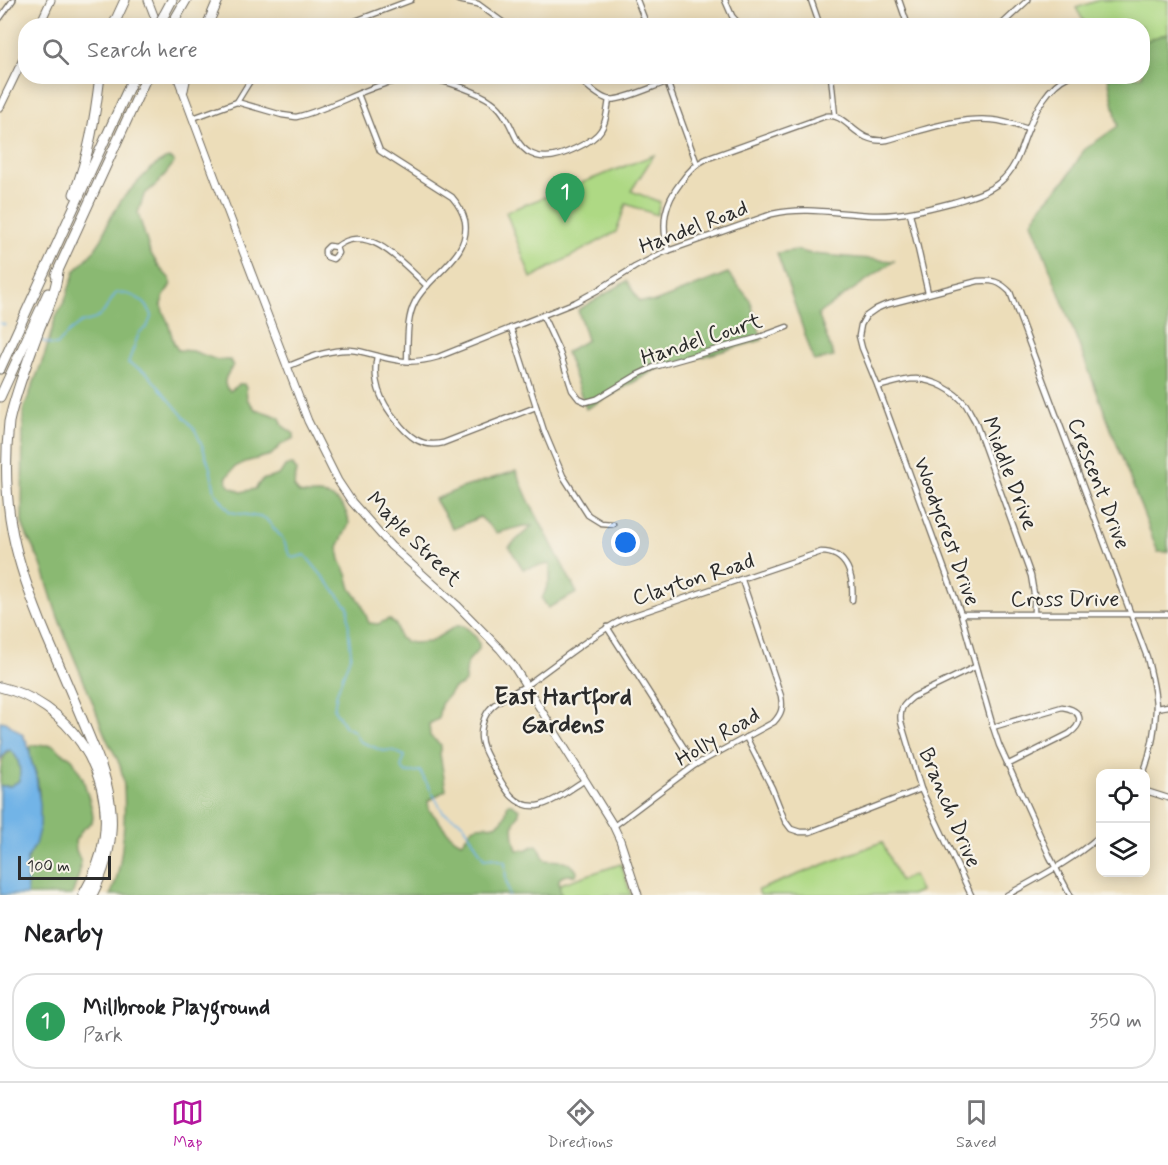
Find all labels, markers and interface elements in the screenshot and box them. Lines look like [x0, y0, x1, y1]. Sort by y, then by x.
search box [18, 18, 1150, 84]
icon: search [39, 35, 72, 68]
text: Search here [87, 37, 198, 65]
pin: 1 [546, 174, 584, 223]
street label: Handel Road [635, 194, 752, 261]
street label: Handel Court [637, 307, 766, 373]
street label: Middle Drive [975, 413, 1044, 534]
street label: Crescent Drive [1060, 414, 1136, 553]
street label: Woodycrest Drive [906, 454, 986, 610]
street label: Maple Street [360, 486, 467, 593]
your location [611, 528, 640, 557]
street label: Clayton Road [629, 547, 758, 613]
street label: Cross Drive [1011, 586, 1119, 614]
district label: East Hartford Gardens [494, 682, 632, 741]
street label: Holly Road [671, 702, 765, 774]
street label: Branch Drive [911, 744, 987, 872]
map controls [1096, 769, 1150, 877]
button: locate [1096, 769, 1150, 823]
button: layers [1096, 823, 1150, 877]
scale bar [18, 853, 111, 880]
text: 100 m [27, 856, 70, 877]
text: Nearby [24, 917, 103, 951]
text: Millbrook Playground [83, 994, 270, 1022]
text: 1 [41, 1008, 50, 1035]
text: 350 m [1089, 1008, 1142, 1035]
text: Park [83, 1022, 123, 1049]
tab: Map [171, 1096, 204, 1153]
tab: Directions [547, 1096, 613, 1153]
tab: Saved [956, 1096, 997, 1153]

